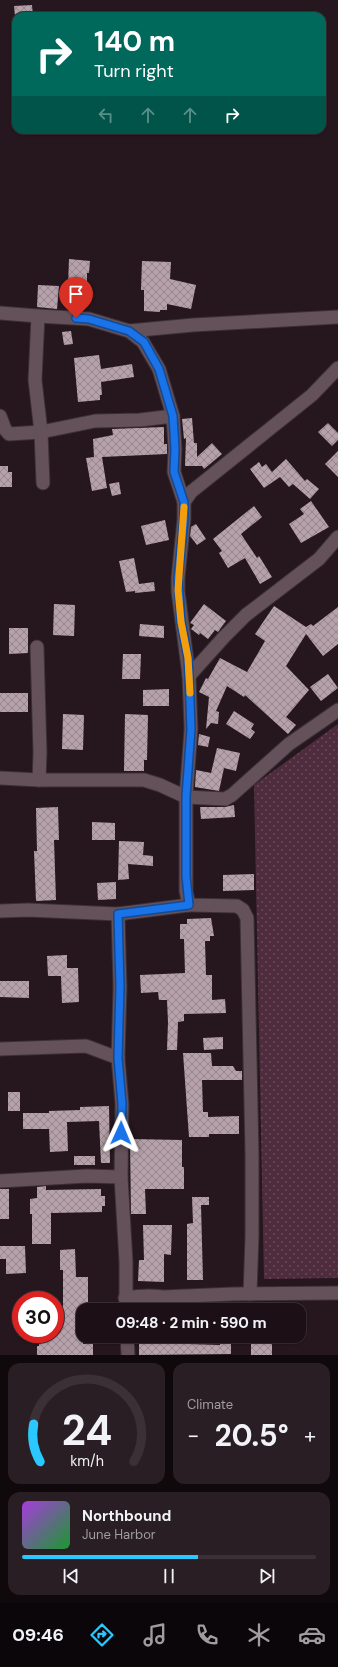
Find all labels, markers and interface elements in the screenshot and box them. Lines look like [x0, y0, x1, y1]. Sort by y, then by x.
text: 140 m [94, 23, 175, 60]
icon: right [28, 28, 80, 80]
text: Turn right [94, 59, 174, 83]
icon: left [95, 104, 117, 126]
icon: ahead [137, 104, 159, 126]
icon: ahead [179, 104, 201, 126]
icon: right [221, 104, 243, 126]
pin [59, 277, 93, 318]
icon: arrive [65, 283, 87, 305]
position arrow [100, 1112, 142, 1154]
speed limit sign: 30 [12, 1291, 64, 1343]
text: 09:48 · 2 min · 590 m [115, 1313, 267, 1333]
text: Climate [187, 1396, 233, 1413]
text: 24 [61, 1403, 112, 1457]
text: 20.5° [214, 1416, 289, 1455]
text: − [187, 1421, 199, 1450]
text: + [304, 1421, 316, 1450]
text: km/h [70, 1451, 103, 1469]
text: Northbound [82, 1506, 171, 1526]
text: June Harbor [82, 1526, 156, 1543]
icon: previous [60, 1565, 82, 1587]
icon: pause [158, 1565, 180, 1587]
icon: next [256, 1565, 278, 1587]
icon: directions [88, 1621, 116, 1649]
icon: music [141, 1621, 169, 1649]
icon: phone [193, 1621, 221, 1649]
icon: climate [245, 1621, 273, 1649]
icon: car [298, 1621, 326, 1649]
text: 09:46 [12, 1623, 64, 1647]

